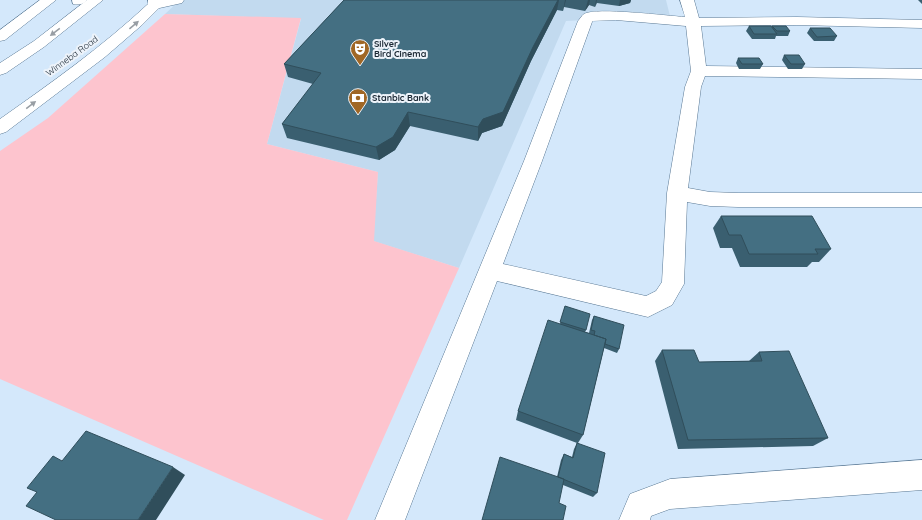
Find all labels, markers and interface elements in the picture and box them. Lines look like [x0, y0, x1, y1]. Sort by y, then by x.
one-way arrow [128, 20, 139, 29]
one-way arrow [49, 28, 60, 36]
street label: Winneba Road [43, 33, 100, 78]
theatre icon: Silver Bird Cinema [349, 38, 371, 66]
place label: Silver Bird Cinema [374, 38, 427, 59]
bank icon: Stanbic Bank [347, 87, 369, 115]
place label: Stanbic Bank [372, 92, 429, 103]
one-way arrow [26, 100, 37, 109]

